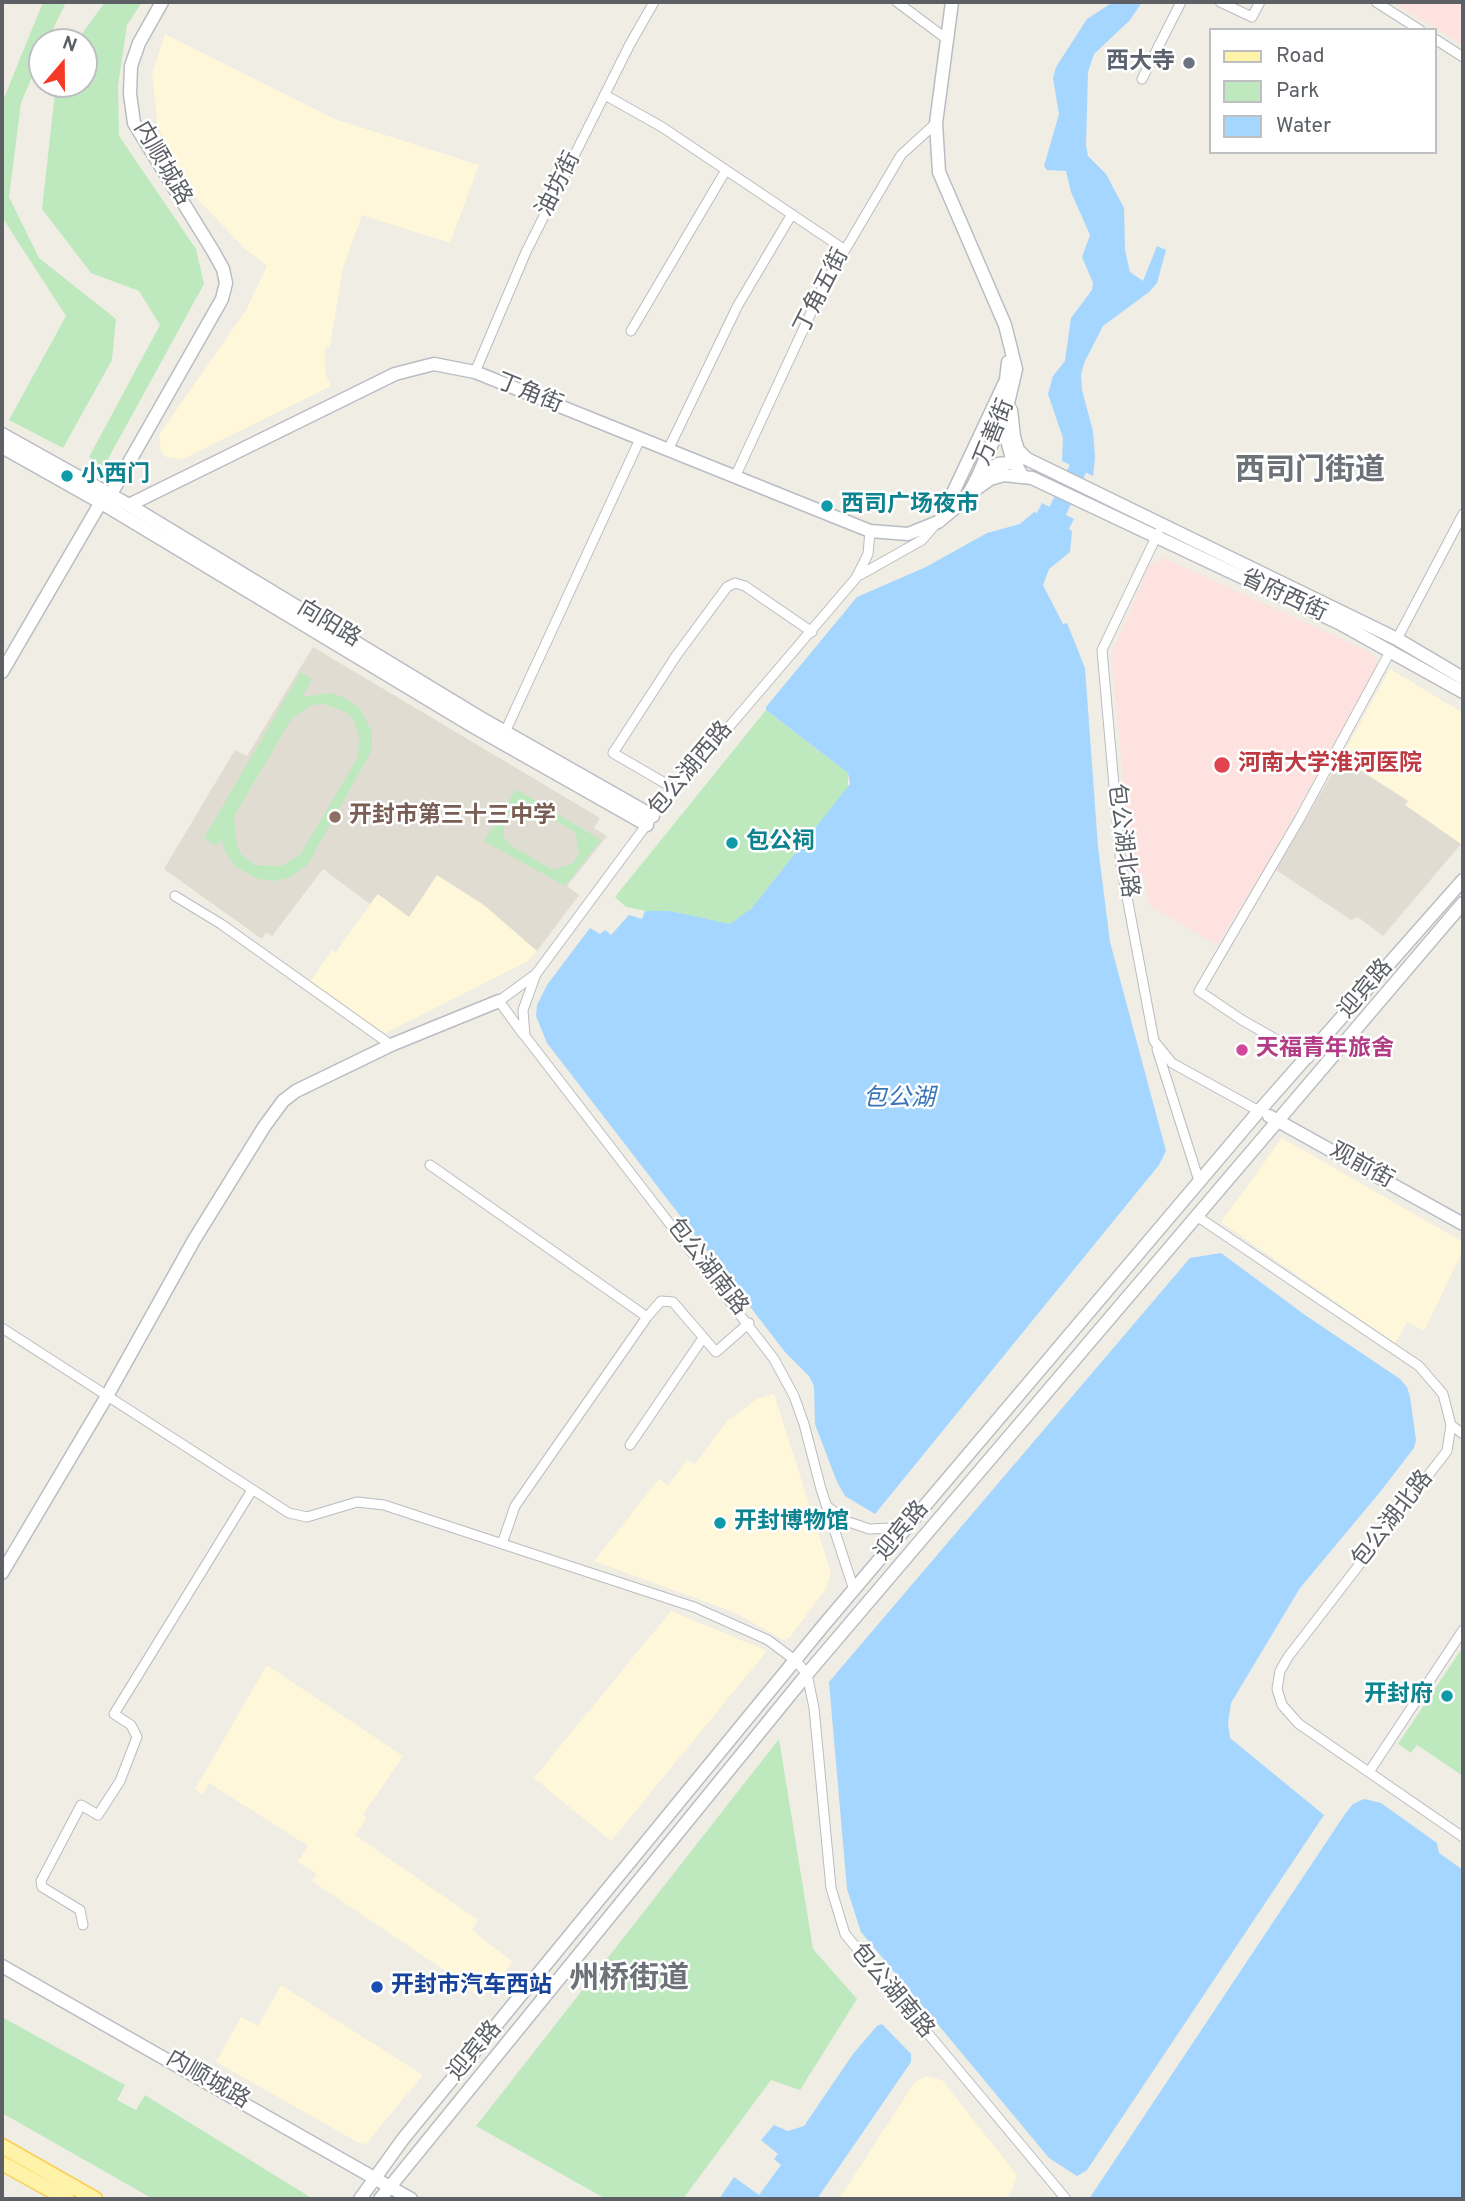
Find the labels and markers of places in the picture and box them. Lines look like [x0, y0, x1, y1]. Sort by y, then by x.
place label: 西大寺 [1106, 49, 1175, 77]
marker: 西大寺 [1181, 55, 1197, 71]
place label: 小西门 [81, 462, 150, 490]
marker: 小西门 [59, 468, 75, 484]
place label: 西司广场夜市 [841, 492, 979, 520]
marker: 西司广场夜市 [819, 498, 835, 514]
place label: 河南大学淮河医院 [1238, 751, 1422, 779]
marker: 河南大学淮河医院 [1212, 755, 1232, 775]
place label: 开封市第三十三中学 [349, 803, 556, 831]
marker: 开封市第三十三中学 [327, 809, 343, 825]
place label: 包公祠 [746, 829, 815, 857]
marker: 包公祠 [724, 835, 740, 851]
place label: 天福青年旅舍 [1256, 1036, 1394, 1064]
marker: 天福青年旅舍 [1234, 1042, 1250, 1058]
place label: 开封博物馆 [734, 1509, 849, 1537]
marker: 开封博物馆 [712, 1515, 728, 1531]
place label: 开封府 [1364, 1682, 1433, 1710]
marker: 开封府 [1439, 1688, 1455, 1704]
place label: 开封市汽车西站 [391, 1973, 552, 2001]
marker: 开封市汽车西站 [369, 1979, 385, 1995]

